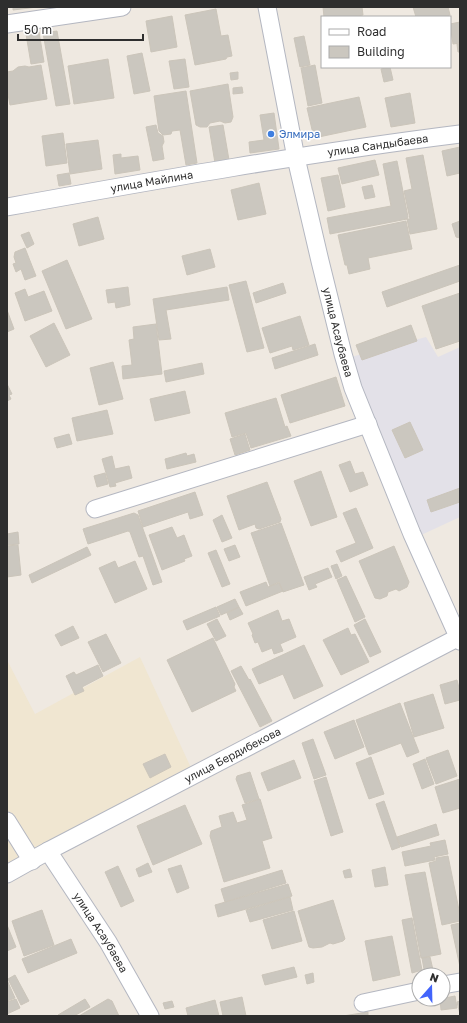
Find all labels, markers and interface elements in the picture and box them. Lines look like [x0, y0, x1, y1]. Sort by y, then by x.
scale bar [18, 16, 143, 42]
legend [321, 16, 451, 68]
text: 50 m [24, 22, 52, 37]
text: Road [357, 24, 386, 39]
text: Building [357, 44, 405, 59]
place label: Элмира [279, 127, 320, 140]
marker: Элмира [266, 129, 276, 139]
street label: улица Сандыбаева [326, 131, 429, 158]
street label: улица Майлина [109, 167, 194, 194]
street label: улица Асаубаева [321, 286, 356, 378]
street label: улица Бердибекова [182, 724, 283, 785]
street label: улица Асаубаева [71, 890, 131, 975]
north arrow [411, 967, 451, 1007]
text: N [428, 970, 441, 985]

